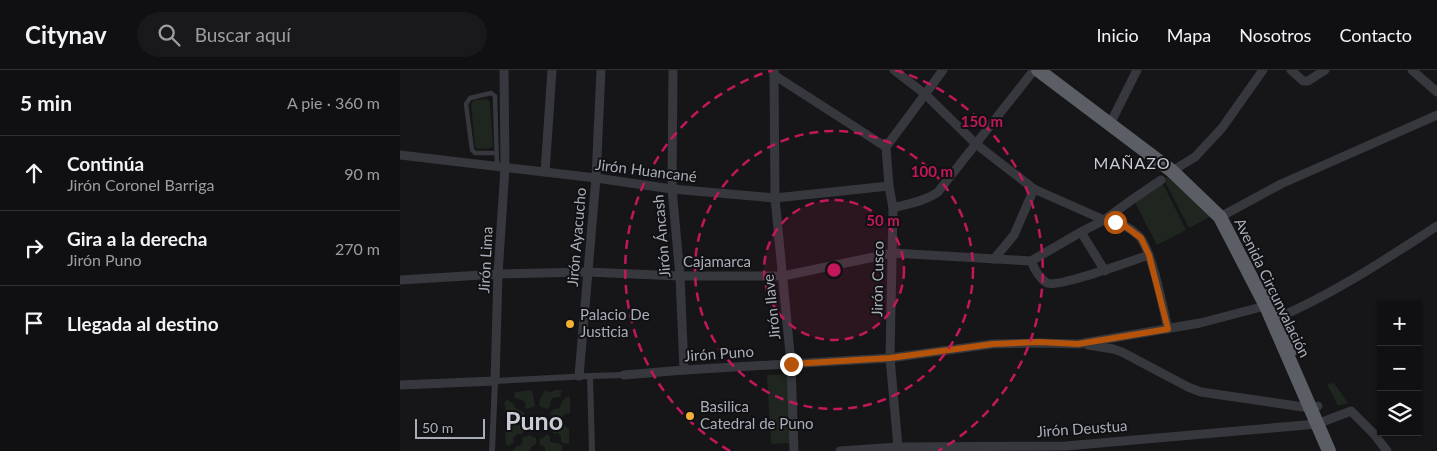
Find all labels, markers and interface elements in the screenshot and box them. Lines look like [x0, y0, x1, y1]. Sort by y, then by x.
search box [137, 12, 487, 57]
text: Citynav [25, 20, 107, 49]
icon: search [155, 21, 183, 49]
text: Buscar aquí [195, 23, 291, 46]
text: Inicio [1096, 24, 1139, 46]
text: Mapa [1167, 24, 1211, 46]
text: Nosotros [1239, 24, 1311, 46]
text: Contacto [1339, 24, 1412, 46]
text: 5 min [20, 90, 72, 115]
text: A pie · 360 m [287, 93, 380, 112]
text: 150 m [961, 112, 1003, 130]
text: Continúa [67, 152, 144, 175]
district label: MAÑAZO [1094, 153, 1170, 172]
street label: Jirón Huancané [594, 155, 698, 185]
icon: ahead [20, 159, 48, 187]
text: 100 m [911, 162, 953, 180]
text: 90 m [344, 164, 380, 183]
text: Jirón Coronel Barriga [67, 175, 214, 194]
street label: Jirón Ayacucho [563, 187, 589, 287]
street label: Jirón Áncash [648, 194, 674, 278]
text: 50 m [866, 211, 900, 229]
route start [1104, 211, 1127, 234]
street label: Avenida Circunvalación [1231, 215, 1314, 360]
street label: Jirón Lima [474, 226, 496, 294]
text: Gira a la derecha [67, 227, 207, 250]
icon: right [20, 234, 48, 262]
text: 270 m [335, 239, 380, 258]
street label: Jirón Cusco [867, 241, 887, 317]
text: Jirón Puno [67, 250, 142, 269]
street label: Cajamarca [683, 252, 751, 270]
centre of rings [825, 261, 843, 279]
street label: Jirón Ilave [759, 273, 783, 341]
map controls [1377, 301, 1422, 436]
button: + [1377, 301, 1422, 346]
place label: Palacio De Justicia [580, 305, 650, 340]
icon: arrive [20, 309, 48, 337]
text: Llegada al destino [67, 312, 219, 335]
marker: Palacio De Justicia [564, 318, 576, 330]
street label: Jirón Puno [683, 342, 754, 364]
button: − [1377, 346, 1422, 391]
route end [780, 353, 803, 376]
button: layers [1377, 391, 1422, 436]
place label: Basilica Catedral de Puno [700, 397, 814, 432]
district label: Puno [505, 405, 563, 435]
marker: Basilica Catedral de Puno [684, 410, 696, 422]
scale bar [415, 416, 485, 439]
street label: Jirón Deustua [1036, 416, 1128, 440]
text: 50 m [422, 419, 453, 436]

